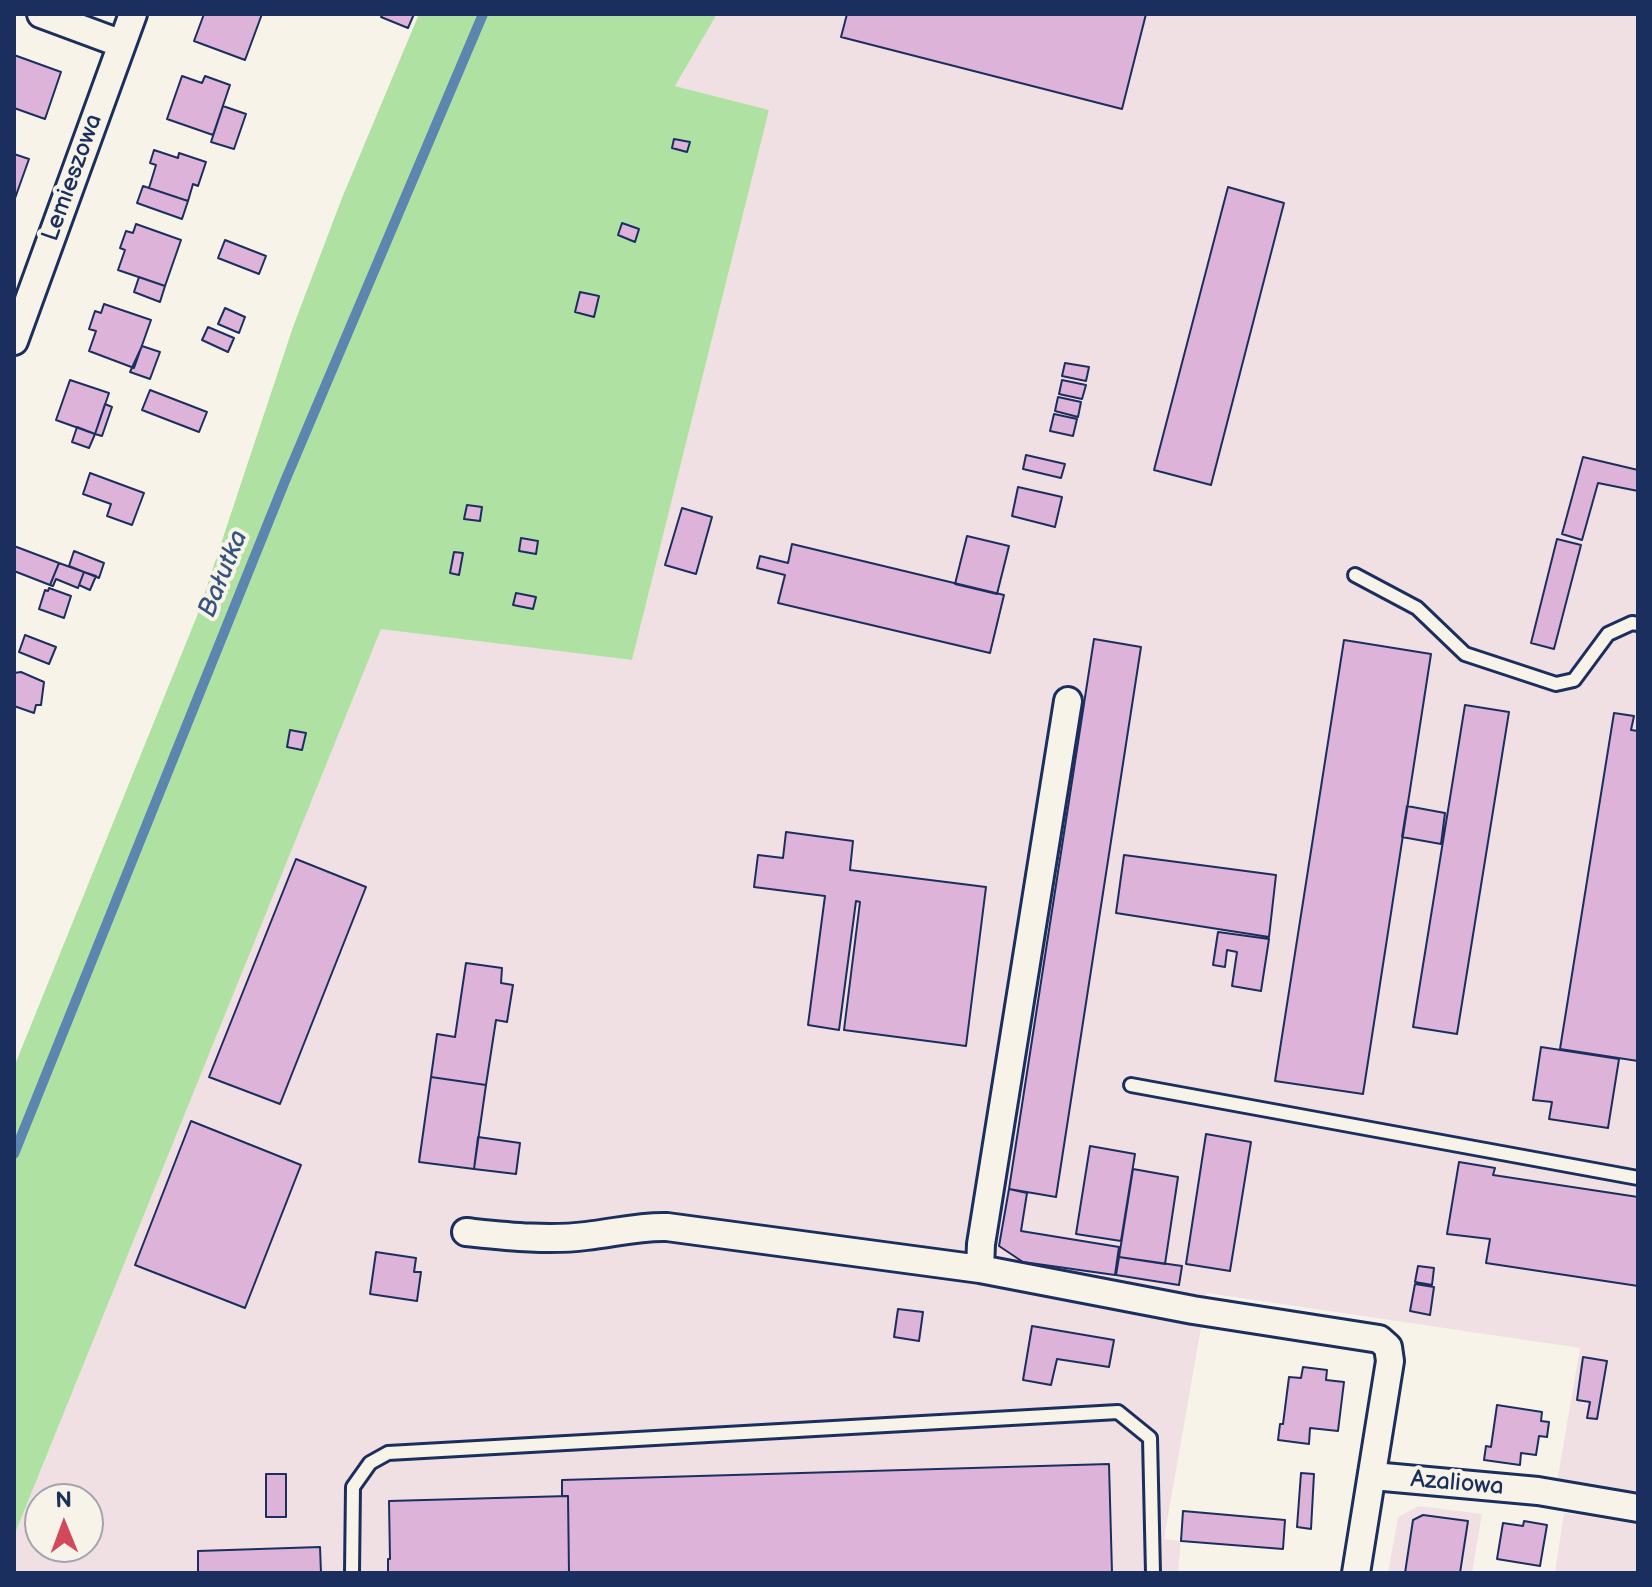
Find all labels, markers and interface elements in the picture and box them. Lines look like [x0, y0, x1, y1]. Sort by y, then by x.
street label: Lemieszowa [37, 111, 109, 245]
water label: Bałutka [193, 526, 255, 622]
street label: Azaliowa [1409, 1466, 1505, 1502]
north arrow [24, 1483, 104, 1563]
text: N [55, 1487, 72, 1514]

